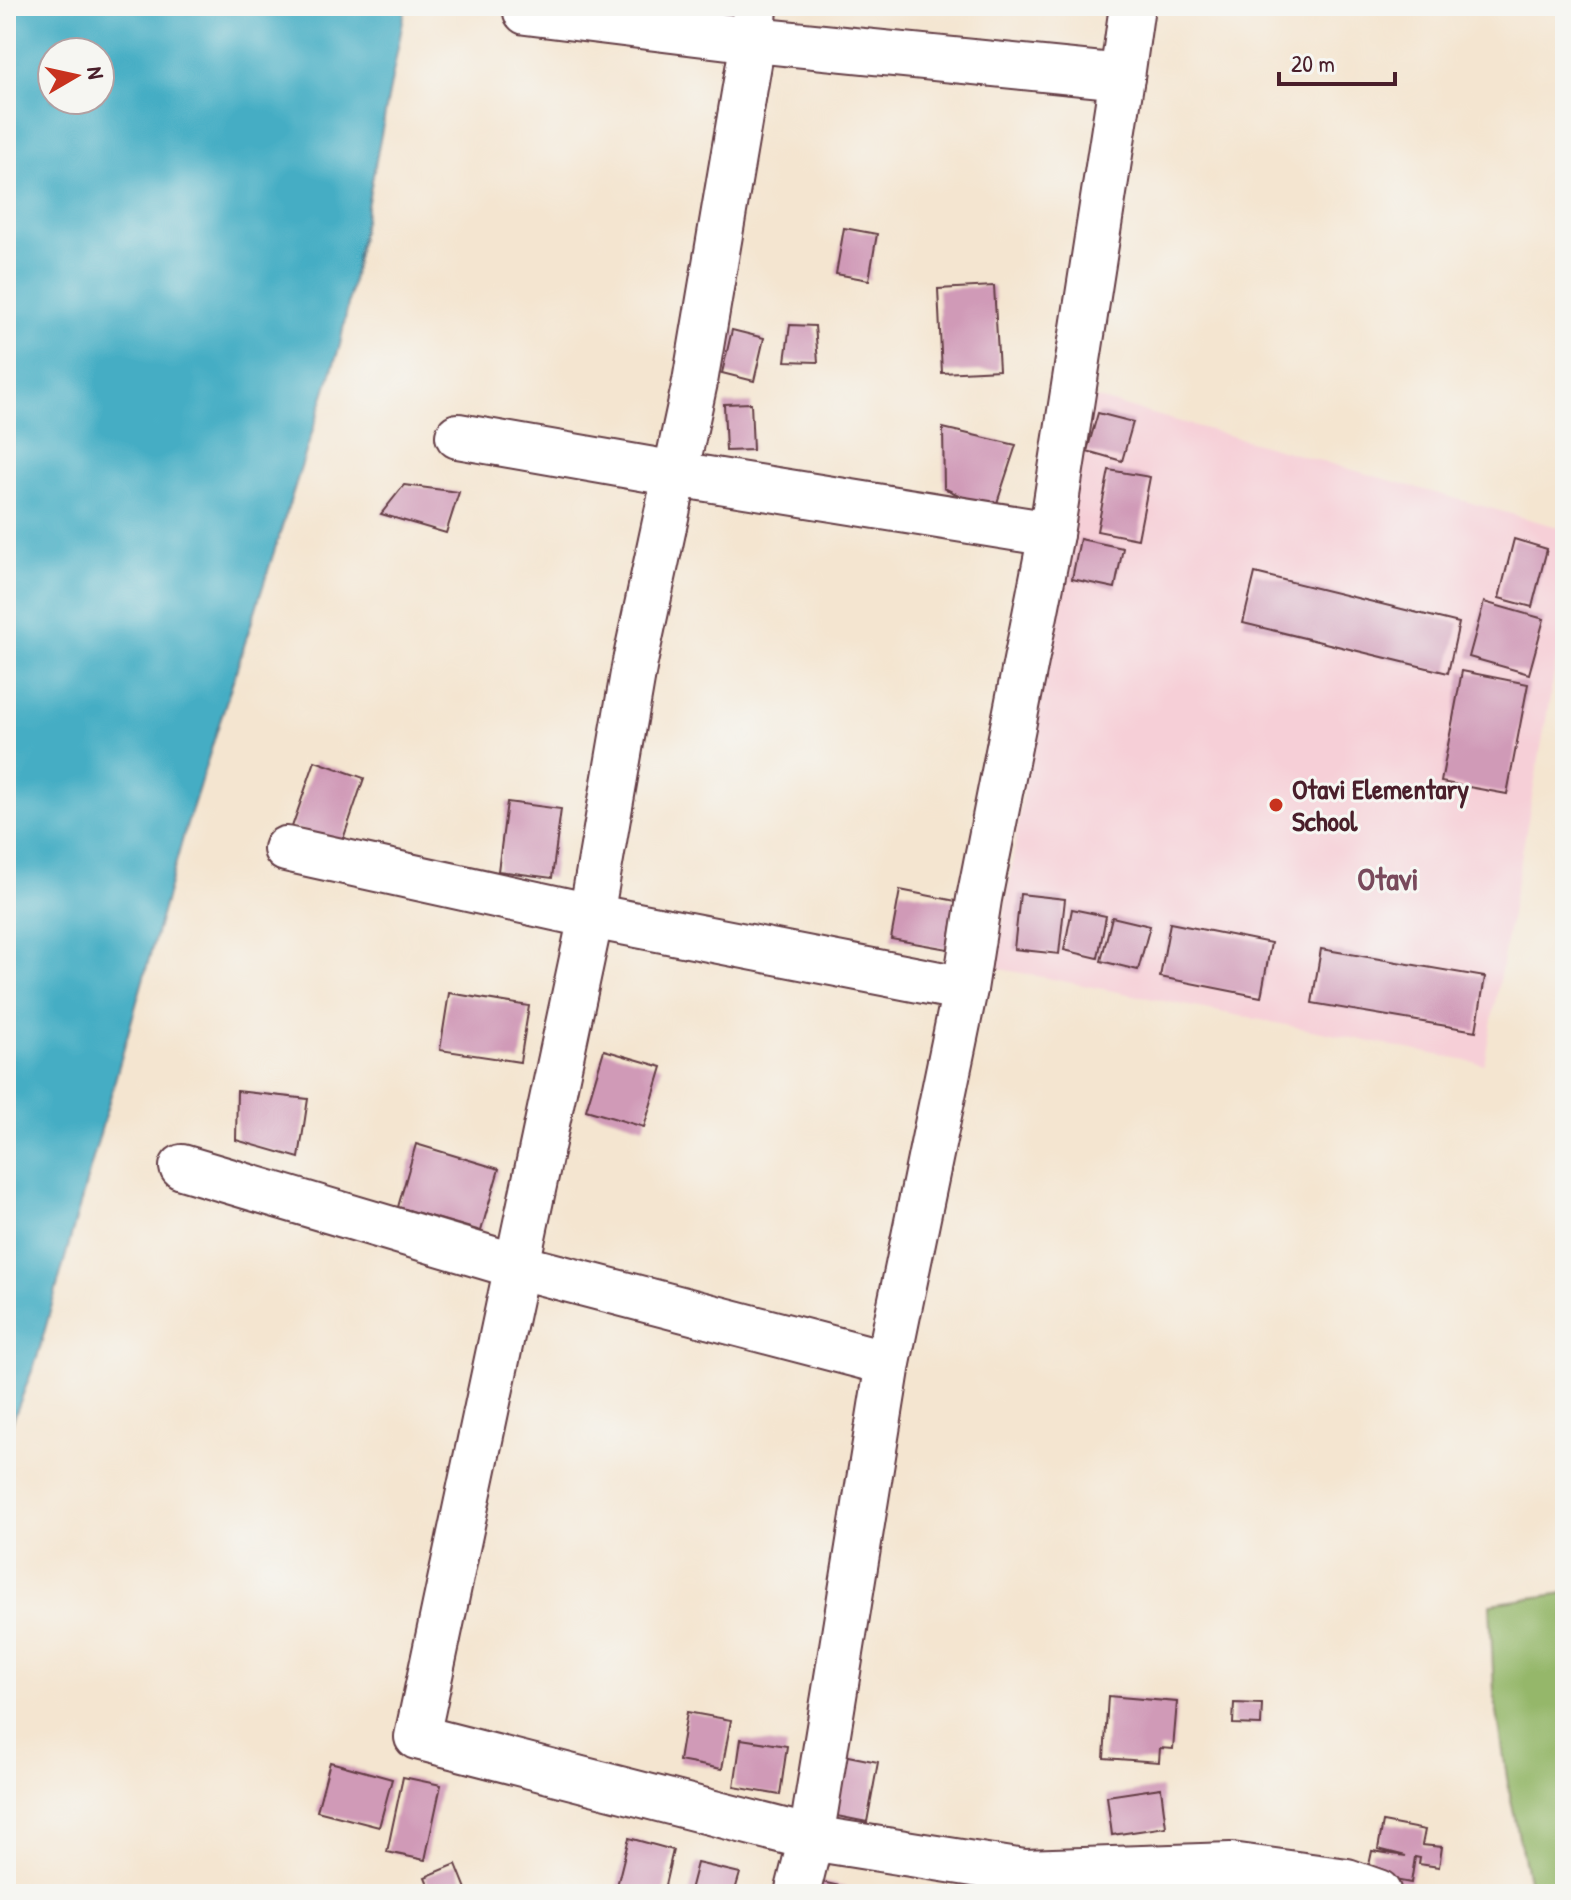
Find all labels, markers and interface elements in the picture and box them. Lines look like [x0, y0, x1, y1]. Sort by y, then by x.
north arrow [36, 36, 116, 116]
scale bar [1279, 36, 1395, 86]
text: 20 m [1291, 47, 1335, 79]
text: N [80, 65, 112, 81]
place label: Otavi Elementary School [1292, 770, 1469, 840]
marker: Otavi Elementary School [1267, 796, 1285, 814]
district label: Otavi [1357, 857, 1419, 900]

